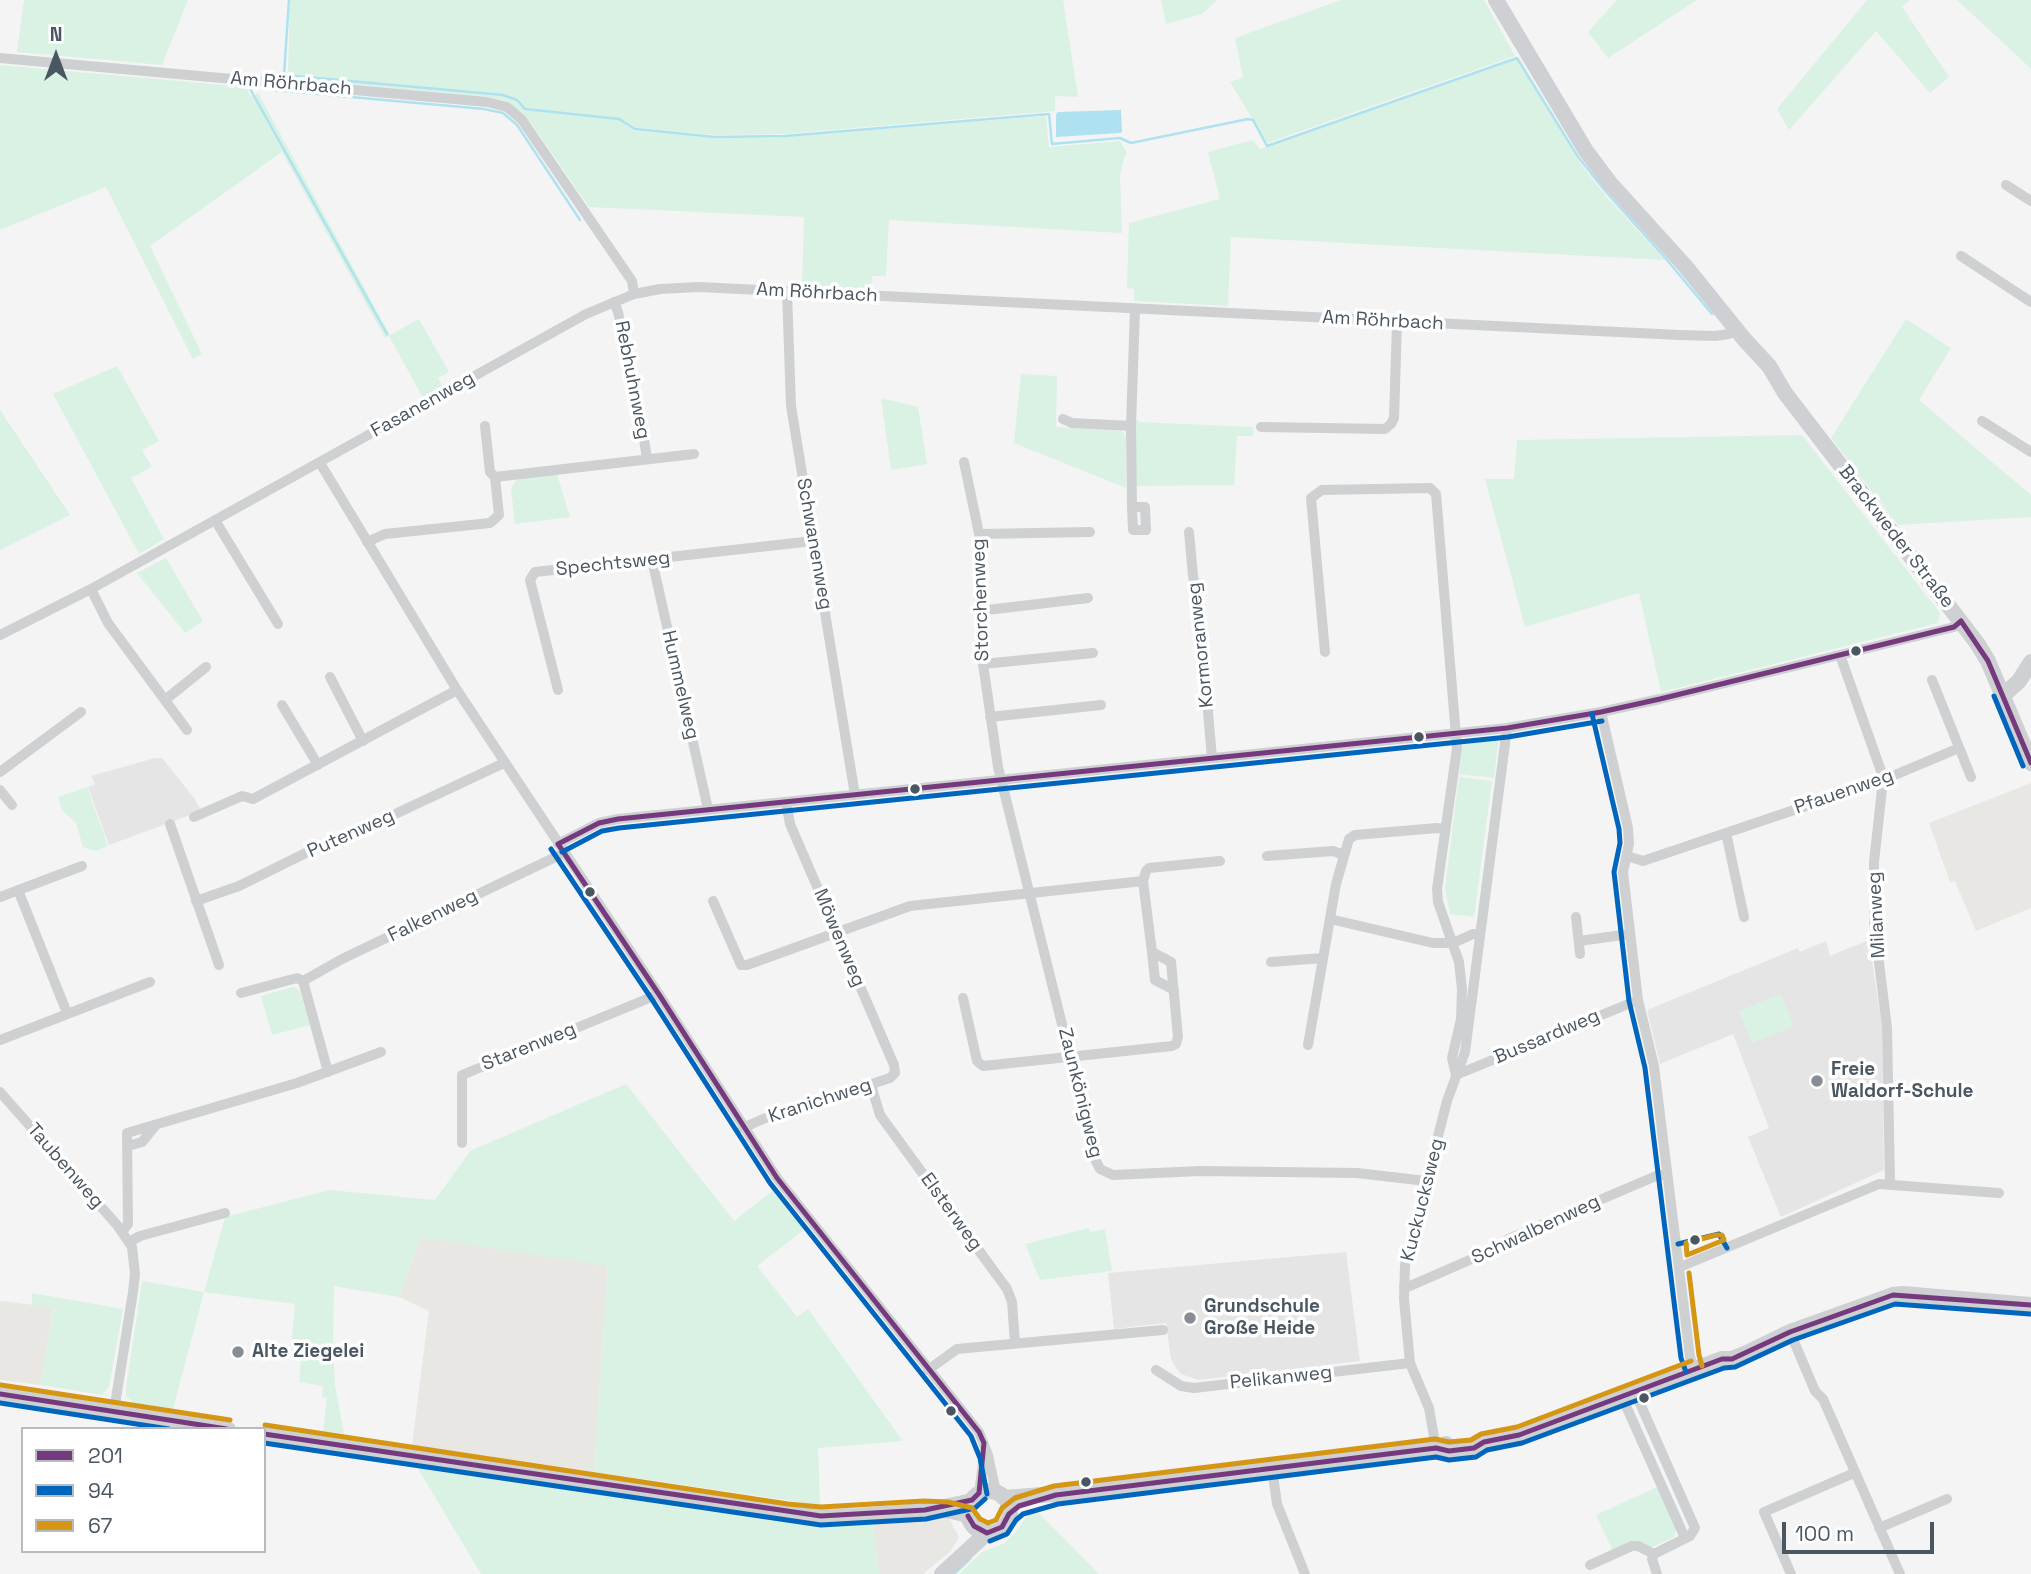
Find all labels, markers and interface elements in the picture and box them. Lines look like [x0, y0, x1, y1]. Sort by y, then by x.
north arrow [21, 21, 91, 91]
text: N [50, 22, 62, 47]
street label: Am Röhrbach [229, 67, 353, 101]
street label: Am Röhrbach [756, 278, 878, 308]
street label: Am Röhrbach [1322, 306, 1444, 336]
street label: Rebhuhnweg [609, 319, 655, 441]
street label: Fasanenweg [367, 367, 479, 443]
street label: Brackweder Straße [1833, 461, 1959, 613]
street label: Schwanenweg [791, 476, 837, 612]
street label: Storchenweg [967, 538, 995, 662]
street label: Spechtsweg [555, 547, 671, 581]
street label: Kormoranweg [1183, 581, 1219, 709]
street label: Hummelweg [656, 628, 704, 742]
unlabelled marker [1849, 644, 1863, 658]
unlabelled marker [1412, 730, 1426, 744]
street label: Pfauenweg [1791, 764, 1897, 820]
unlabelled marker [908, 782, 922, 796]
street label: Putenweg [304, 805, 398, 863]
street label: Milanweg [1863, 871, 1891, 959]
street label: Falkenweg [385, 885, 481, 947]
unlabelled marker [583, 885, 597, 899]
street label: Möwenweg [808, 886, 870, 990]
street label: Bussardweg [1491, 1005, 1603, 1069]
street label: Starenweg [479, 1018, 579, 1076]
street label: Zaunkönigweg [1053, 1026, 1107, 1160]
place label: Freie Waldorf-Schule [1831, 1059, 1973, 1103]
marker: Freie Waldorf-Schule [1809, 1073, 1825, 1089]
street label: Kranichweg [766, 1074, 874, 1128]
street label: Taubenweg [22, 1119, 108, 1213]
street label: Kuckucksweg [1397, 1136, 1449, 1264]
street label: Elsterweg [915, 1169, 987, 1255]
street label: Schwalbenweg [1468, 1190, 1604, 1270]
unlabelled marker [1688, 1233, 1702, 1247]
place label: Grundschule Große Heide [1204, 1296, 1320, 1340]
marker: Grundschule Große Heide [1182, 1310, 1198, 1326]
place label: Alte Ziegelei [252, 1341, 364, 1363]
marker: Alte Ziegelei [230, 1344, 246, 1360]
street label: Pelikanweg [1229, 1361, 1333, 1395]
unlabelled marker [1637, 1391, 1651, 1405]
unlabelled marker [944, 1404, 958, 1418]
legend [21, 1427, 266, 1553]
text: 201 [88, 1442, 123, 1469]
unlabelled marker [1079, 1475, 1093, 1489]
text: 94 [88, 1477, 114, 1504]
scale bar [1786, 1508, 1938, 1552]
text: 67 [88, 1512, 112, 1539]
text: 100 m [1795, 1520, 1854, 1547]

